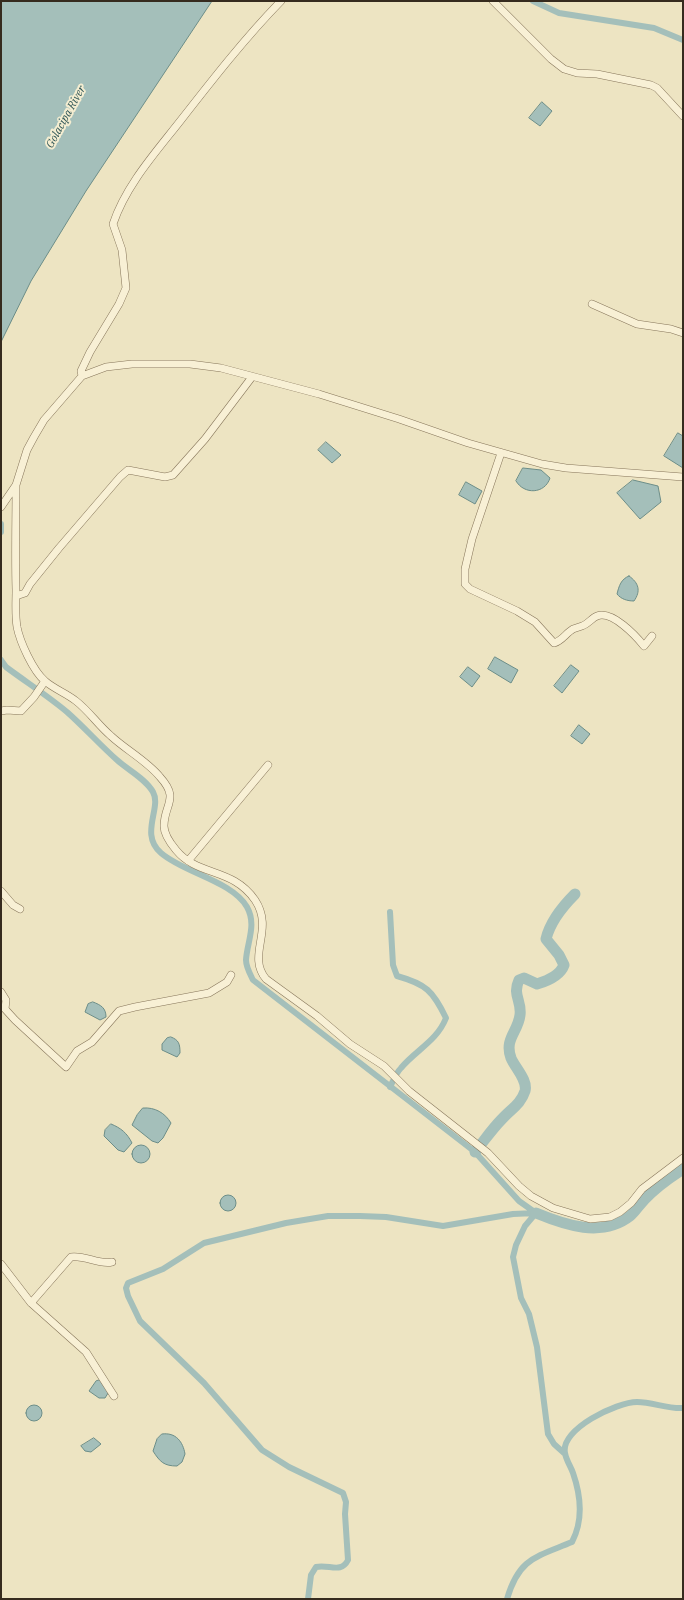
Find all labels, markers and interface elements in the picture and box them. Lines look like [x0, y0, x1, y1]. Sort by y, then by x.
water label: Golacipa River [44, 84, 88, 150]

